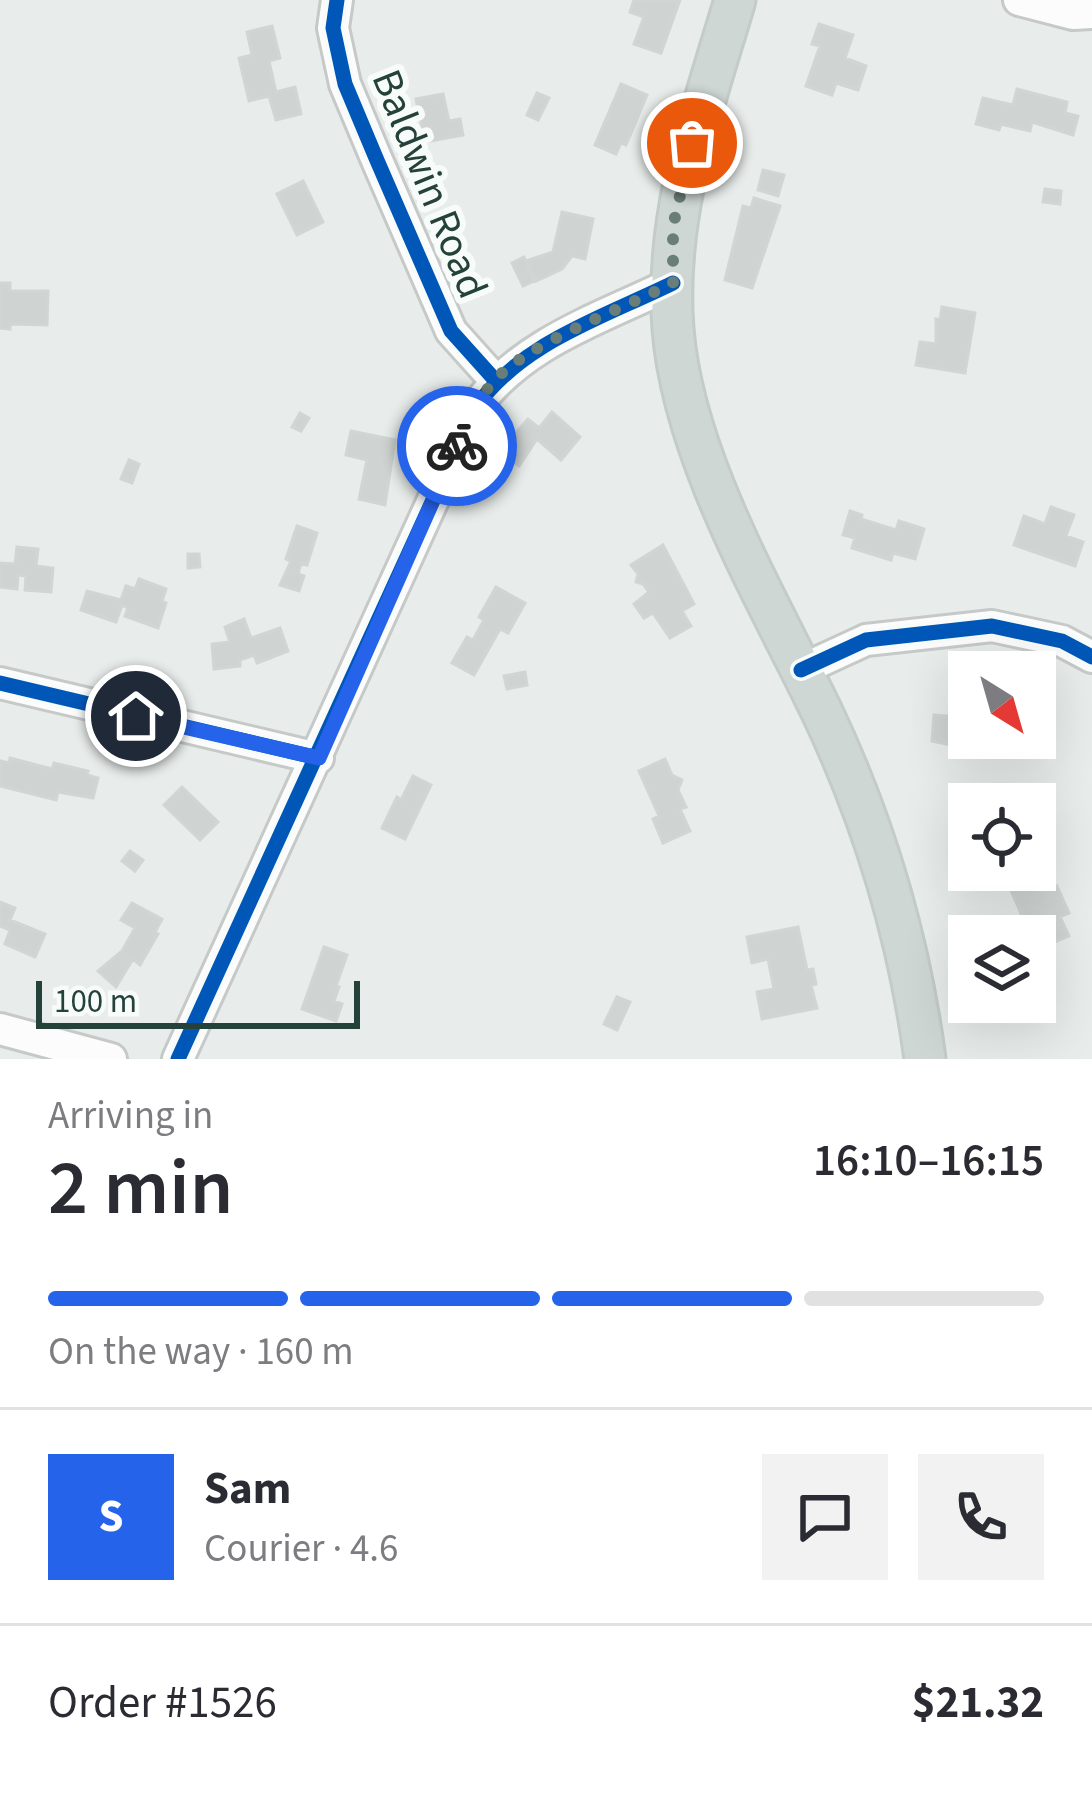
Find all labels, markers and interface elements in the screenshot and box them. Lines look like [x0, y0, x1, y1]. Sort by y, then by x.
street label: Baldwin Road [356, 61, 502, 307]
pin [641, 92, 743, 194]
icon: bag [659, 110, 725, 176]
courier [397, 386, 517, 506]
icon: bike [424, 413, 490, 479]
north arrow [948, 651, 1056, 759]
map controls [948, 651, 1056, 1023]
pin [85, 665, 187, 767]
icon: home [103, 683, 169, 749]
button: locate [948, 783, 1056, 891]
button: layers [948, 915, 1056, 1023]
scale bar [36, 975, 360, 1028]
text: 100 m [54, 978, 137, 1025]
text: Arriving in [48, 1088, 213, 1144]
text: 16:10–16:15 [813, 1129, 1044, 1193]
text: 2 min [48, 1133, 233, 1244]
text: On the way · 160 m [48, 1324, 354, 1380]
button: chat [762, 1454, 888, 1580]
button: phone [918, 1454, 1044, 1580]
text: Sam [204, 1457, 291, 1521]
text: S [98, 1485, 124, 1549]
text: Courier · 4.6 [204, 1521, 398, 1577]
text: Order #1526 [48, 1671, 277, 1735]
text: $21.32 [912, 1671, 1044, 1735]

